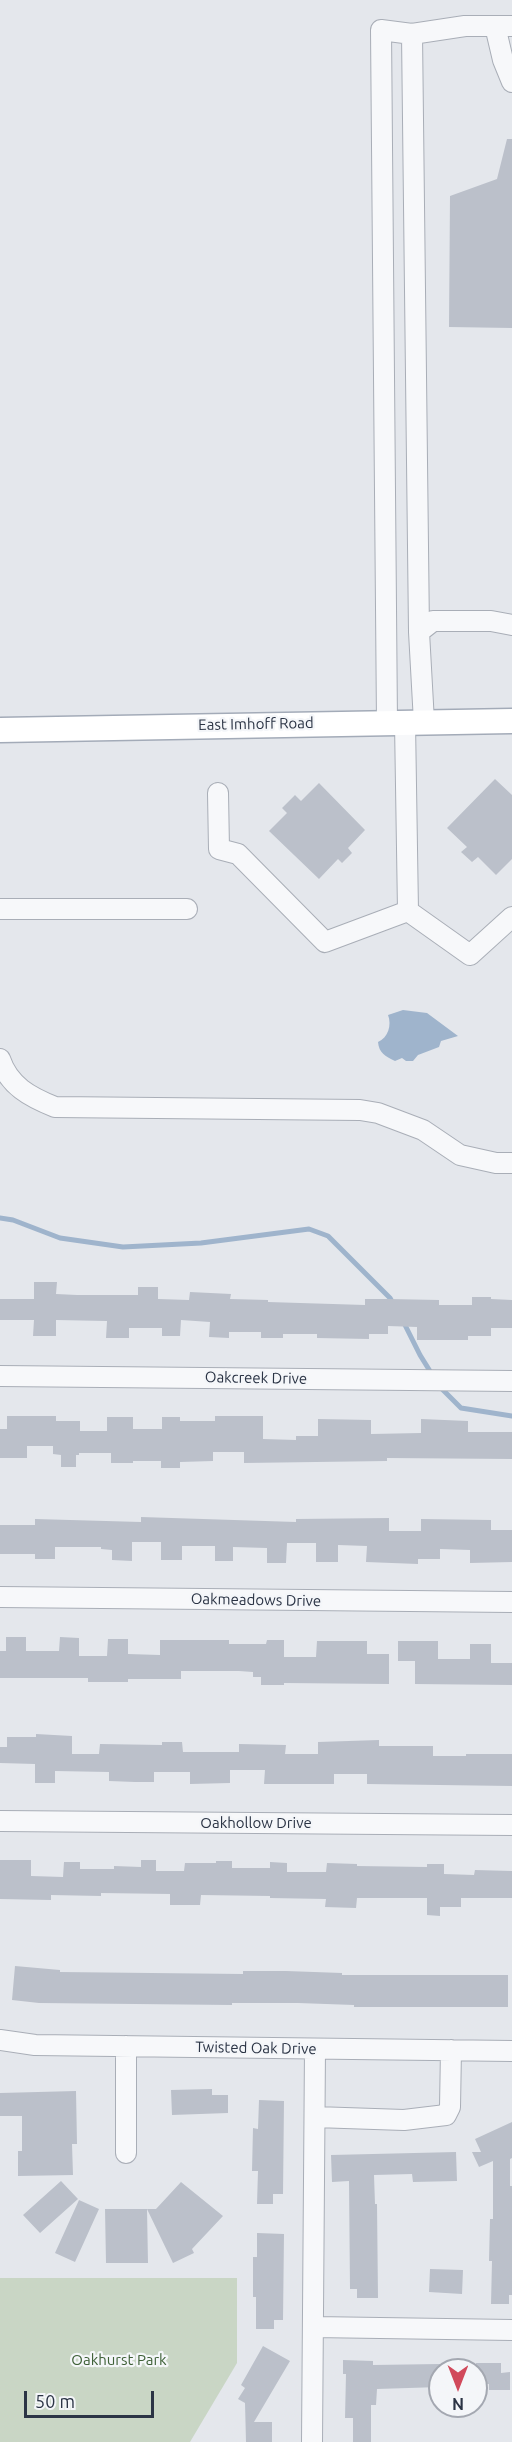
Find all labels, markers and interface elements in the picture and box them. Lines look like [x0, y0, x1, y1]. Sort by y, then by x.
street label: East Imhoff Road [198, 714, 314, 734]
street label: Oakcreek Drive [205, 1368, 307, 1388]
street label: Oakmeadows Drive [191, 1590, 321, 1610]
street label: Oakhollow Drive [200, 1814, 312, 1832]
street label: Twisted Oak Drive [195, 2038, 317, 2058]
park label: Oakhurst Park [71, 2351, 167, 2369]
north arrow [428, 2358, 488, 2418]
scale bar [27, 2379, 158, 2417]
text: 50 m [35, 2391, 75, 2411]
text: N [452, 2395, 464, 2413]

